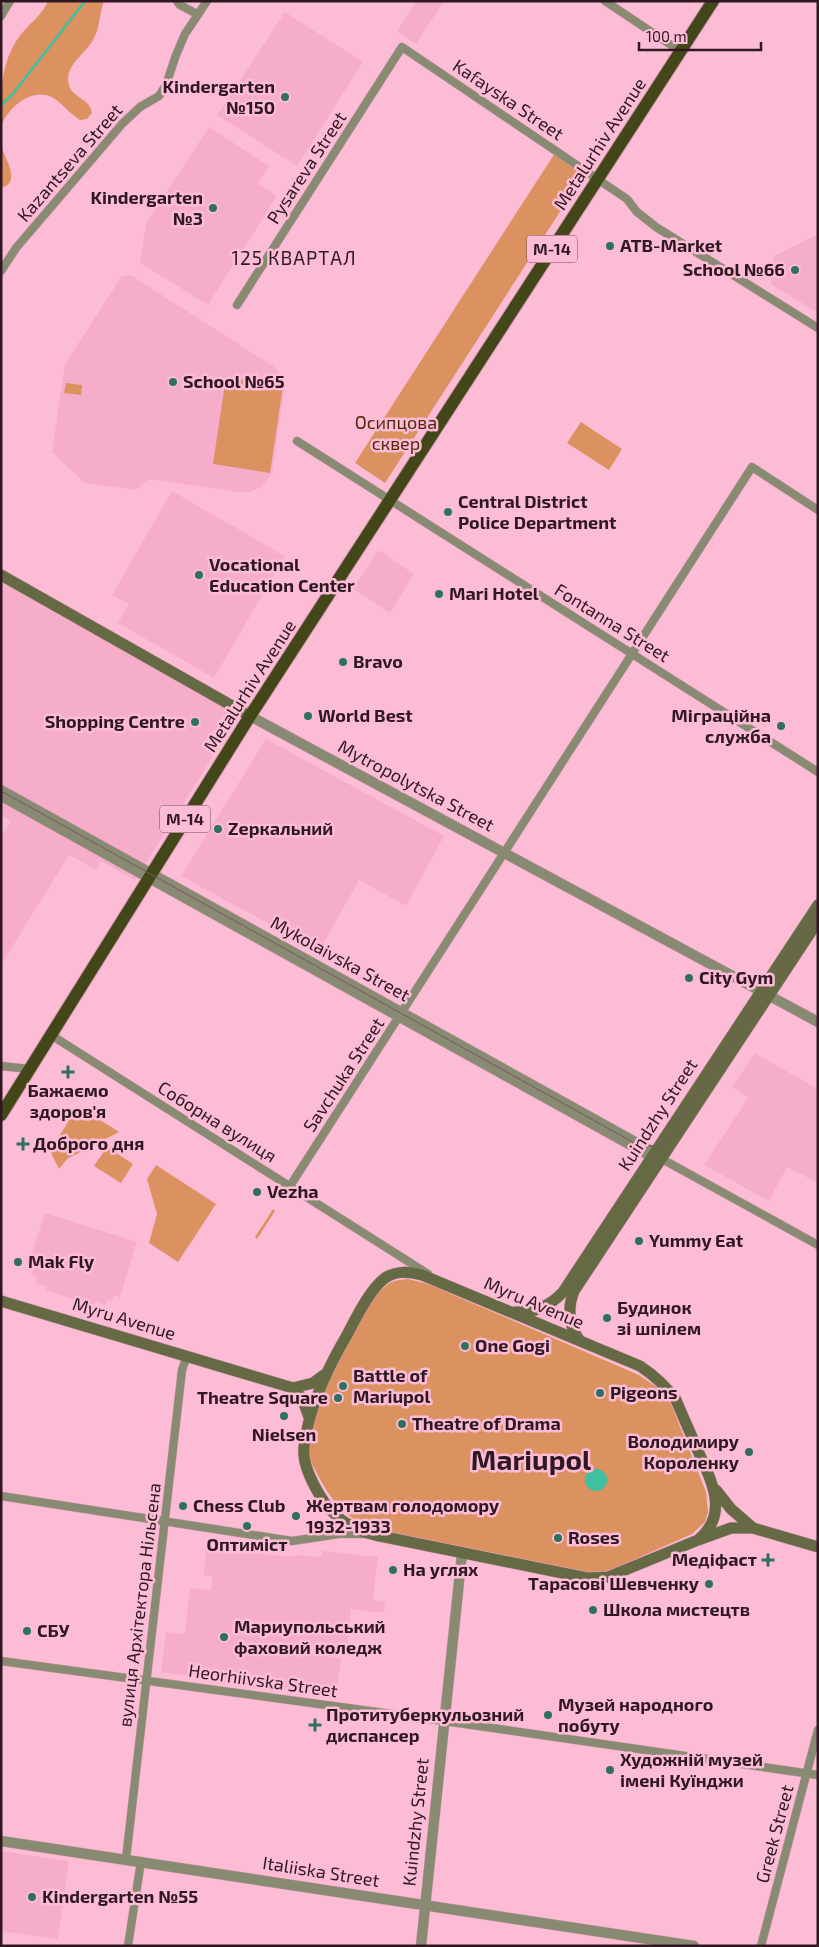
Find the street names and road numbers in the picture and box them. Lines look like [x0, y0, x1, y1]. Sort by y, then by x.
street label: Kafayska Street [449, 54, 568, 144]
street label: Metalurhiv Avenue [548, 73, 650, 214]
street label: Kazantseva Street [12, 99, 127, 226]
street label: Pysareva Street [262, 107, 351, 228]
road number: М-14 [527, 235, 577, 262]
street label: Fontanna Street [551, 578, 674, 666]
street label: Metalurhiv Avenue [198, 615, 300, 756]
street label: Mytropolytska Street [335, 735, 498, 836]
road number: М-14 [160, 806, 210, 832]
street label: Mykolaivska Street [267, 911, 414, 1006]
street label: Savchuka Street [298, 1013, 388, 1136]
street label: Kuindzhy Street [613, 1054, 702, 1174]
street label: Соборна вулиця [154, 1076, 281, 1166]
street label: Myru Avenue [481, 1271, 588, 1333]
street label: Myru Avenue [70, 1292, 179, 1344]
street label: вулиця Архітектора Нільсена [113, 1481, 165, 1728]
street label: Heorhiivska Street [187, 1659, 339, 1701]
street label: Kuindzhy Street [397, 1757, 433, 1887]
street label: Greek Street [750, 1782, 798, 1885]
street label: Italiiska Street [261, 1851, 381, 1891]

